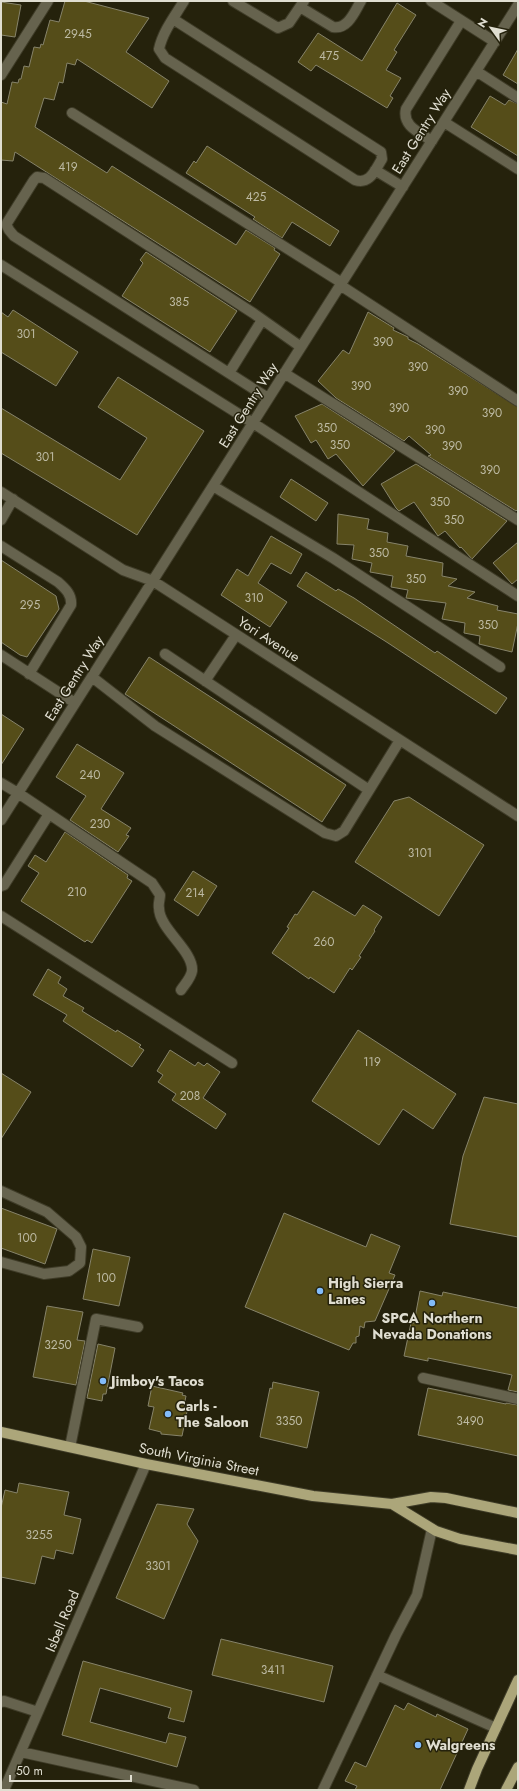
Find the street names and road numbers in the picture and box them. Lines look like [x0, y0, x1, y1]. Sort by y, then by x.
street label: East Gentry Way [387, 84, 456, 178]
street label: East Gentry Way [214, 358, 283, 452]
street label: Yori Avenue [234, 611, 304, 667]
street label: East Gentry Way [40, 631, 109, 725]
street label: South Virginia Street [137, 1438, 261, 1481]
street label: Isbell Road [40, 1587, 84, 1655]

